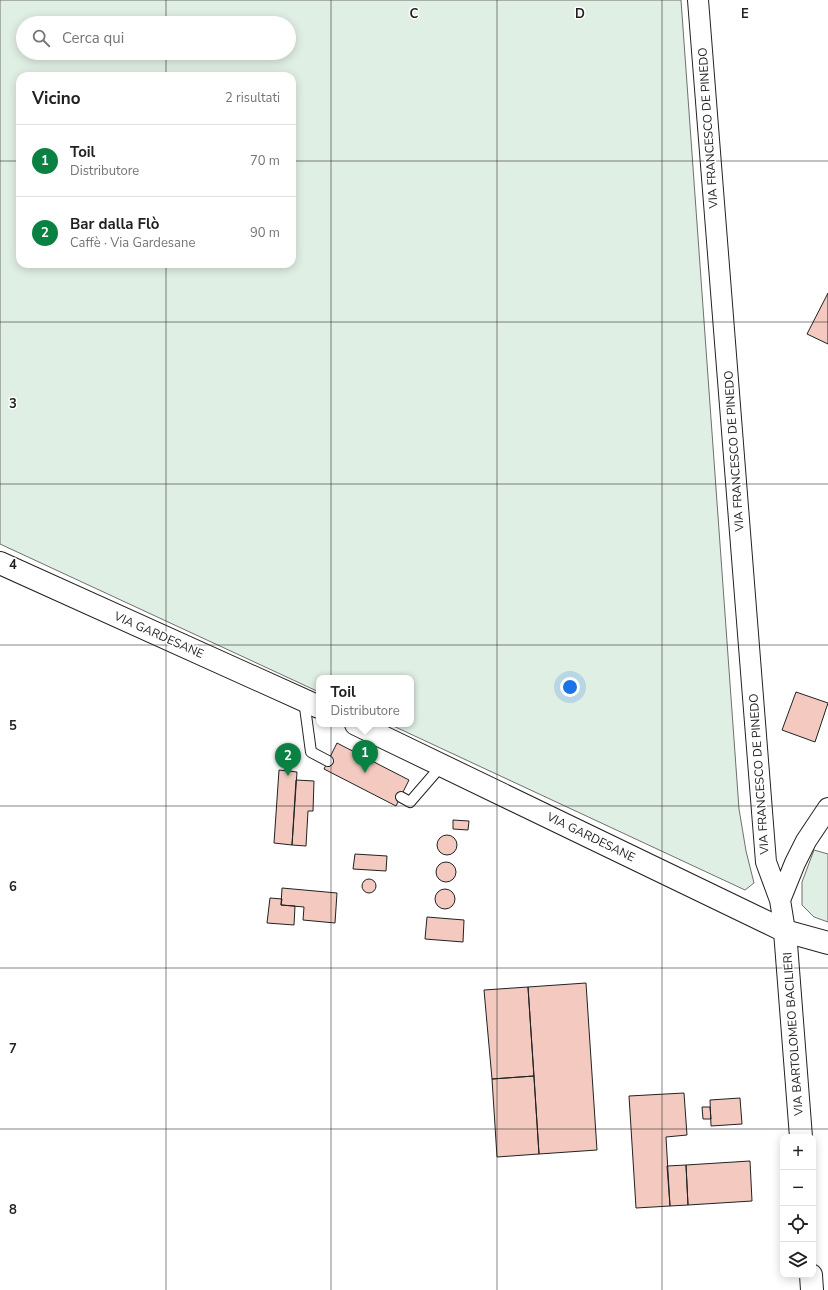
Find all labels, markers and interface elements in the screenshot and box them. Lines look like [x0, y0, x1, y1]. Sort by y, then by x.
text: C [410, 5, 419, 23]
text: D [575, 5, 585, 23]
text: E [741, 5, 749, 23]
search box [16, 16, 296, 60]
icon: search [30, 27, 52, 49]
text: Cerca qui [62, 28, 124, 48]
street label: VIA FRANCESCO DE PINEDO [694, 47, 722, 210]
text: Vicino [32, 87, 81, 110]
text: 2 risultati [225, 89, 280, 107]
text: Toil [70, 142, 95, 162]
text: 1 [41, 152, 49, 170]
text: 70 m [250, 152, 280, 170]
text: Distributore [70, 162, 139, 180]
text: Bar dalla Flò [70, 214, 159, 234]
text: 2 [41, 224, 49, 242]
text: 90 m [250, 224, 280, 242]
text: Caffè · Via Gardesane [70, 234, 195, 252]
street label: VIA FRANCESCO DE PINEDO [720, 370, 748, 533]
text: 3 [9, 395, 17, 413]
text: 4 [9, 556, 17, 574]
street label: VIA GARDESANE [111, 608, 206, 662]
popup [316, 675, 414, 727]
your location [560, 677, 580, 697]
text: Toil [330, 682, 356, 702]
street label: VIA FRANCESCO DE PINEDO [745, 693, 773, 856]
text: Distributore [330, 702, 400, 720]
text: 5 [9, 717, 17, 735]
pin: 1 [352, 740, 378, 773]
pin: 2 [275, 743, 301, 776]
street label: VIA GARDESANE [543, 808, 638, 865]
text: 6 [9, 878, 17, 896]
street label: VIA BARTOLOMEO BACILIERI [779, 952, 807, 1117]
text: 7 [9, 1040, 17, 1058]
map controls [780, 1134, 816, 1278]
button: + [780, 1134, 816, 1170]
button: − [780, 1170, 816, 1206]
text: 8 [9, 1201, 17, 1219]
button: locate [780, 1206, 816, 1242]
button: layers [780, 1242, 816, 1278]

